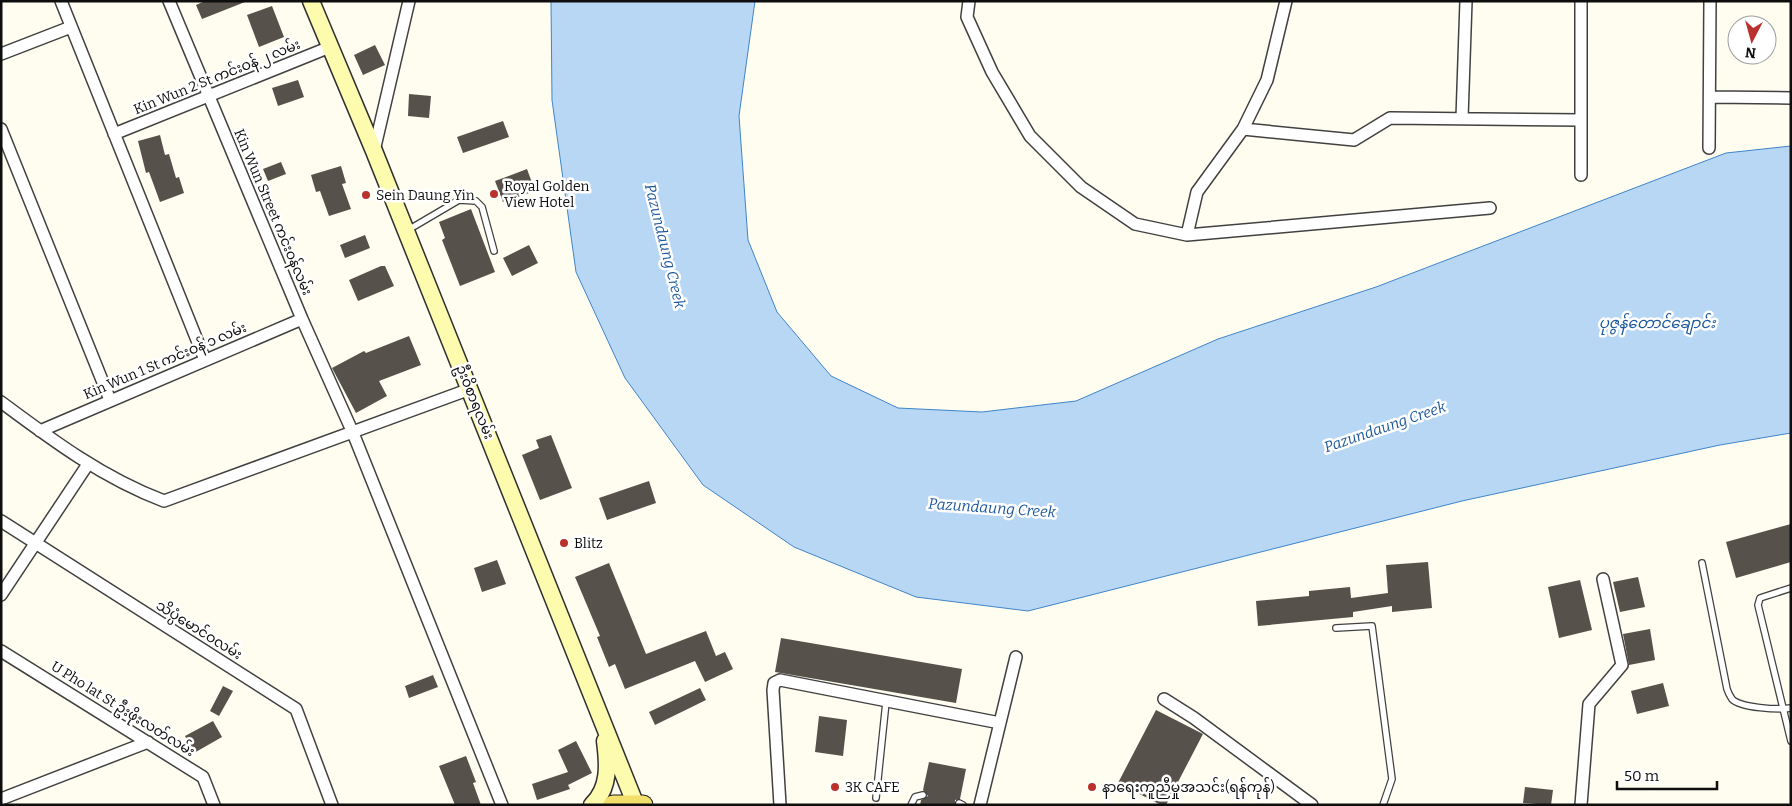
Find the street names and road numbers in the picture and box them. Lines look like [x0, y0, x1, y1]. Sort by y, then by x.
street label: Kin Wun 2 St ကင်းဝန် ၂ လမ်း [130, 34, 304, 121]
street label: Kin Wun Street ကင်းဝန်လမ်း [227, 126, 318, 299]
street label: Kin Wun 1 St ကင်းဝန် ၁ လမ်း [80, 317, 250, 406]
street label: ဦးဝိစာရလမ်း [450, 361, 500, 443]
street label: သိပ္ပံမောင်ဝလမ်း [151, 595, 246, 666]
street label: U Pho lat St ဦးဖိုးလတ်လမ်း [46, 656, 199, 763]

